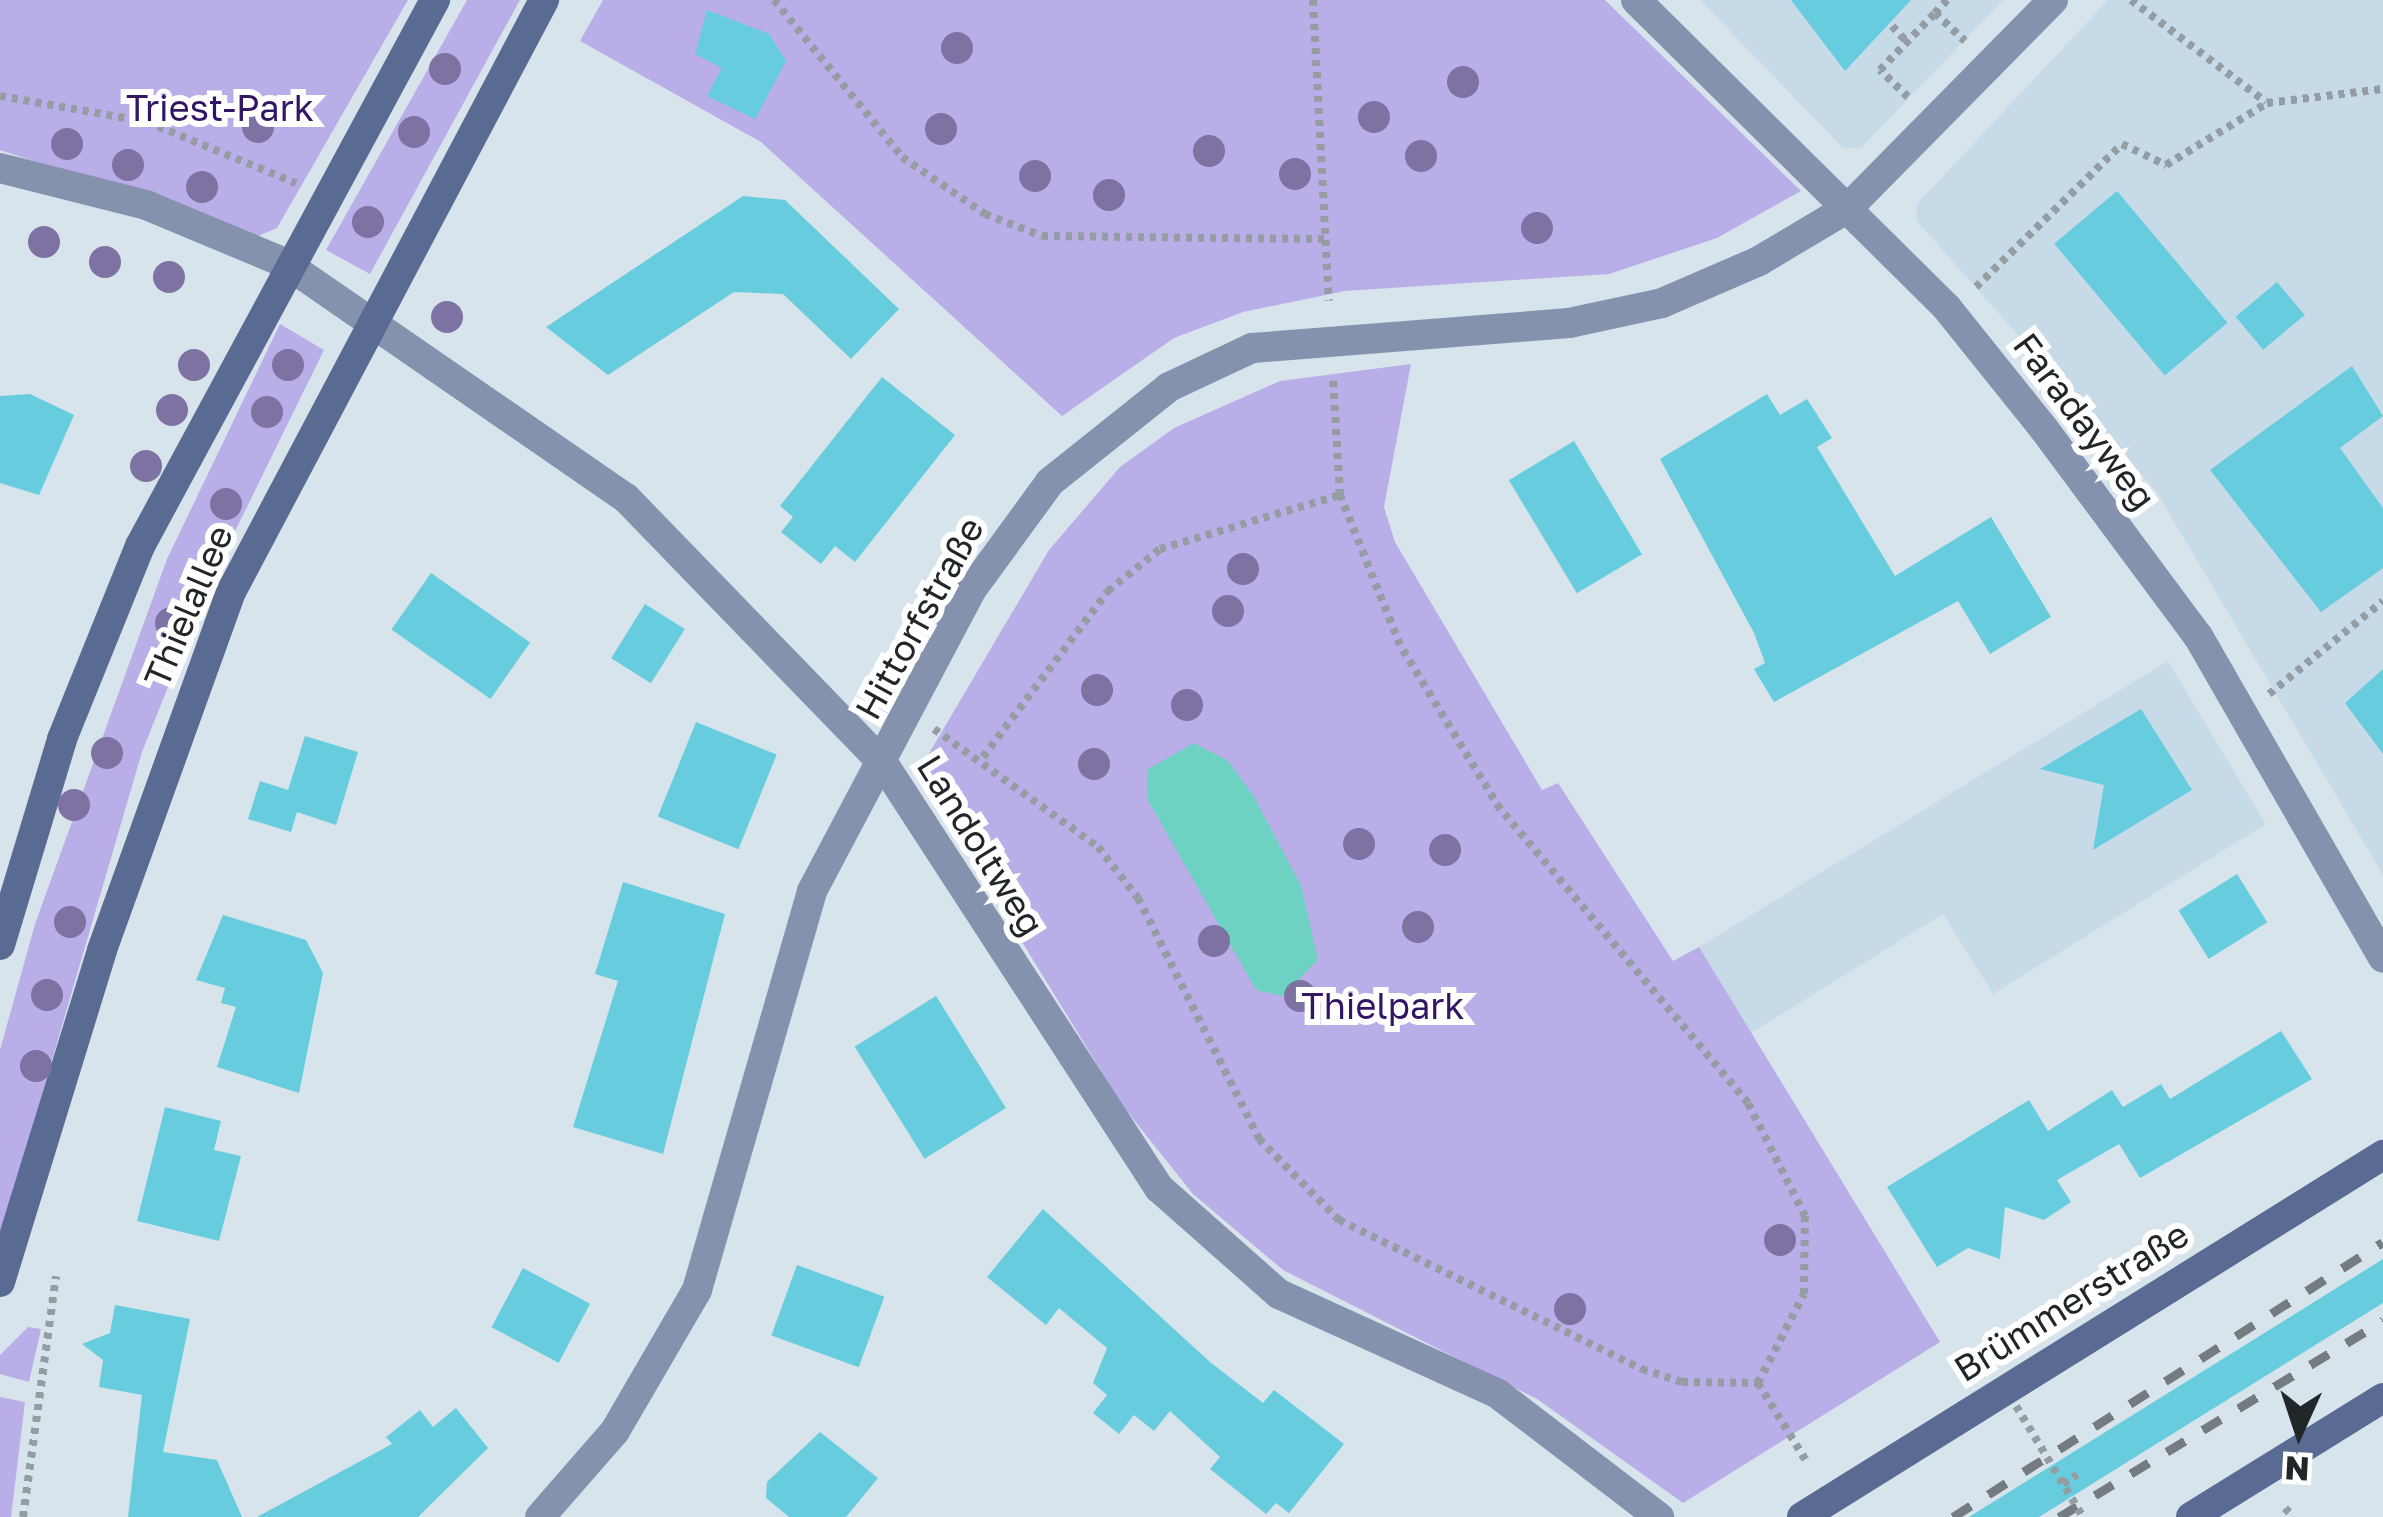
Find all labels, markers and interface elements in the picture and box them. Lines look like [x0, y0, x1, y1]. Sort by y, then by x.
park label: Triest-Park [126, 86, 314, 130]
street label: Faradayweg [2005, 324, 2165, 518]
street label: Hittorfstraße [846, 509, 992, 727]
street label: Thielallee [135, 519, 241, 693]
street label: Landoltweg [909, 747, 1053, 943]
park label: Thielpark [1301, 984, 1465, 1028]
street label: Brümmerstraße [1946, 1212, 2196, 1390]
north arrow [2239, 1373, 2359, 1493]
text: N [2284, 1449, 2311, 1490]

